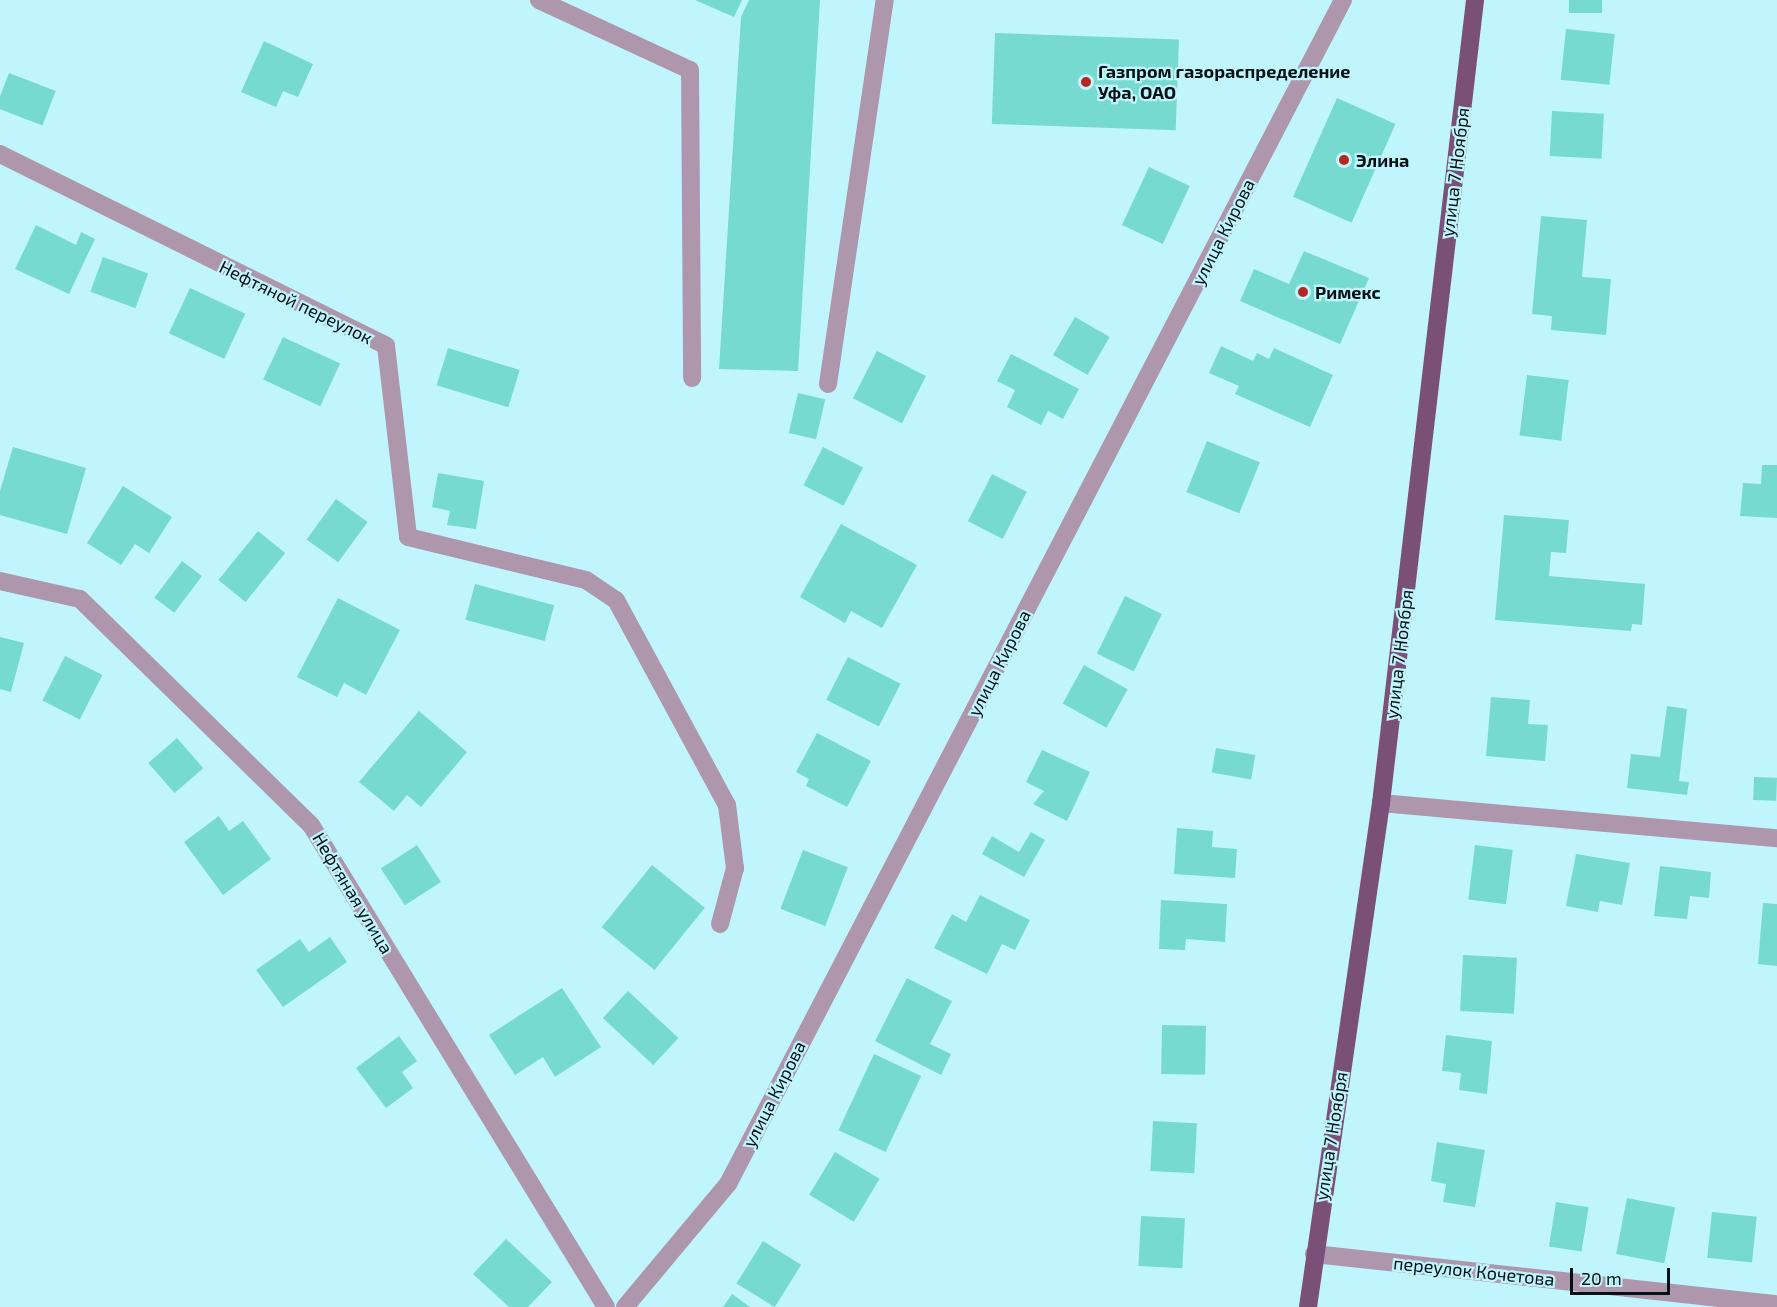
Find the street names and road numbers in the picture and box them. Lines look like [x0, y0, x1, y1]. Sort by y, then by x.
street label: улица 7 Ноября [1436, 106, 1474, 238]
street label: улица Кирова [1187, 175, 1259, 289]
street label: Нефтяной переулок [216, 256, 376, 348]
street label: улица 7 Ноября [1380, 588, 1418, 720]
street label: улица Кирова [963, 606, 1035, 720]
street label: Нефтяная улица [308, 828, 398, 958]
street label: улица Кирова [738, 1037, 810, 1151]
street label: улица 7 Ноября [1310, 1070, 1352, 1202]
street label: переулок Кочетова [1392, 1252, 1556, 1290]

